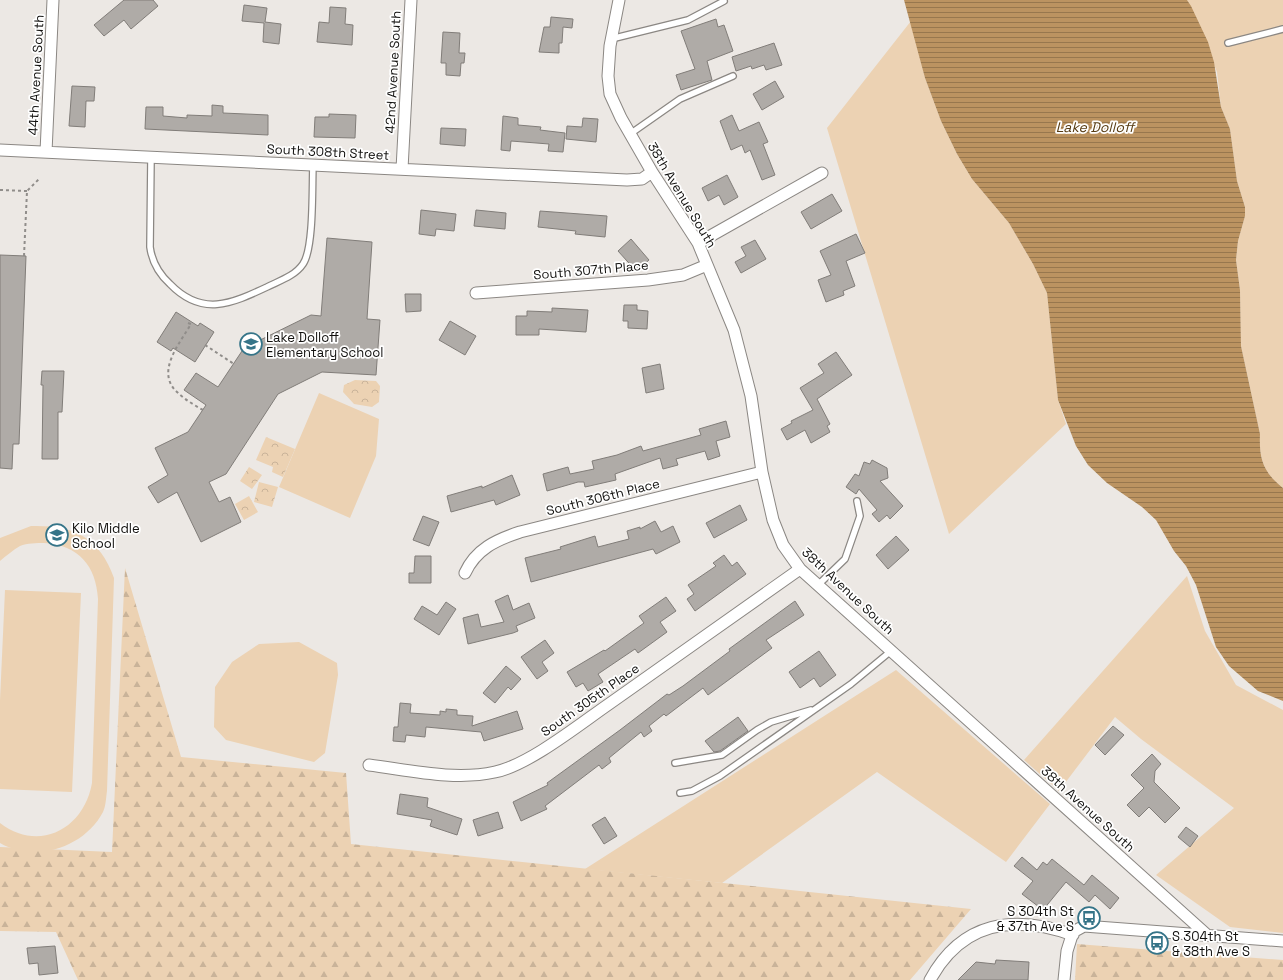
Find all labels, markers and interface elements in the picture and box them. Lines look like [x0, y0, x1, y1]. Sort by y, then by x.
street label: 42nd Avenue South [381, 10, 405, 134]
street label: 44th Avenue South [24, 14, 48, 136]
water label: Lake Dolloff [1056, 118, 1137, 136]
street label: 38th Avenue South [644, 139, 720, 251]
street label: South 308th Street [266, 140, 390, 164]
street label: South 307th Place [533, 256, 649, 284]
place label: Lake Dolloff Elementary School [266, 329, 383, 361]
school or university icon: Lake Dolloff Elementary School [238, 331, 264, 357]
street label: South 306th Place [544, 475, 662, 519]
place label: Kilo Middle School [72, 520, 140, 552]
school or university icon: Kilo Middle School [44, 522, 70, 548]
street label: 38th Avenue South [798, 544, 898, 638]
street label: South 305th Place [537, 660, 643, 740]
street label: 38th Avenue South [1038, 762, 1138, 856]
place label: S 304th St & 37th Ave S [997, 903, 1074, 935]
bus stop icon: S 304th St & 37th Ave S [1076, 905, 1102, 931]
place label: S 304th St & 38th Ave S [1172, 928, 1250, 960]
bus stop icon: S 304th St & 38th Ave S [1144, 930, 1170, 956]

